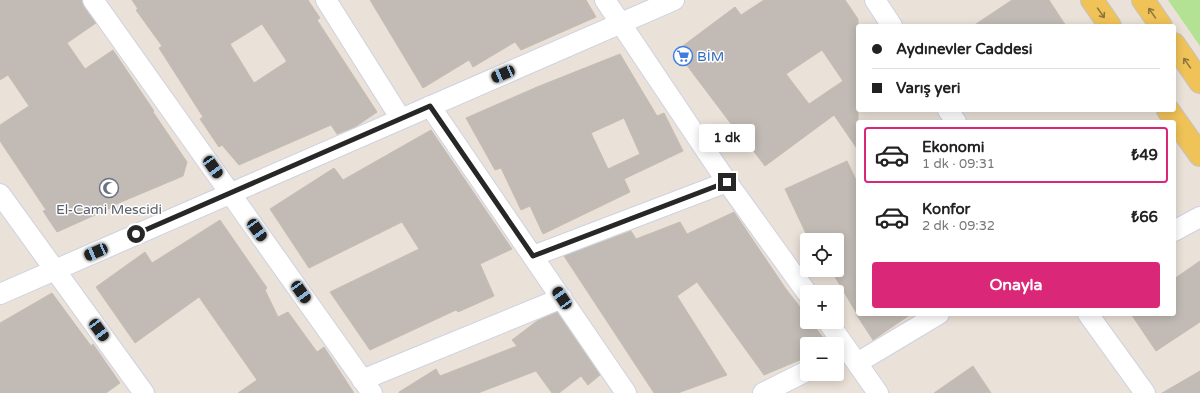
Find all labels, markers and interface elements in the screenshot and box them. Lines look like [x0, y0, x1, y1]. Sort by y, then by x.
one-way arrow [1097, 7, 1105, 18]
one-way arrow [1148, 8, 1156, 19]
text: Aydınevler Caddesi [896, 40, 1032, 58]
supermarket icon: BİM [672, 45, 694, 67]
place label: BİM [697, 48, 724, 65]
one-way arrow [1183, 58, 1191, 69]
car [490, 64, 516, 84]
text: Varış yeri [896, 79, 961, 97]
callout: 1 dk [699, 124, 755, 152]
text: 1 dk [714, 130, 740, 146]
icon: car [874, 137, 910, 173]
text: Ekonomi [922, 138, 985, 156]
text: ₺49 [1131, 146, 1158, 164]
car [201, 154, 225, 180]
text: 1 dk · 09:31 [922, 156, 995, 172]
route end [718, 173, 736, 191]
mosque icon: El-Cami Mescidi [98, 177, 120, 199]
icon: car [874, 199, 910, 235]
text: Konfor [922, 200, 970, 218]
place label: El-Cami Mescidi [56, 201, 162, 218]
text: ₺66 [1131, 208, 1158, 226]
car [245, 217, 269, 243]
text: 2 dk · 09:32 [922, 218, 995, 234]
route start [127, 225, 145, 243]
map controls [800, 233, 844, 381]
button: locate [800, 233, 844, 277]
car [83, 242, 109, 262]
button: Onayla [872, 262, 1160, 308]
car [289, 279, 313, 305]
car [550, 285, 574, 311]
button: + [800, 285, 844, 329]
car [87, 317, 111, 343]
button: − [800, 337, 844, 381]

